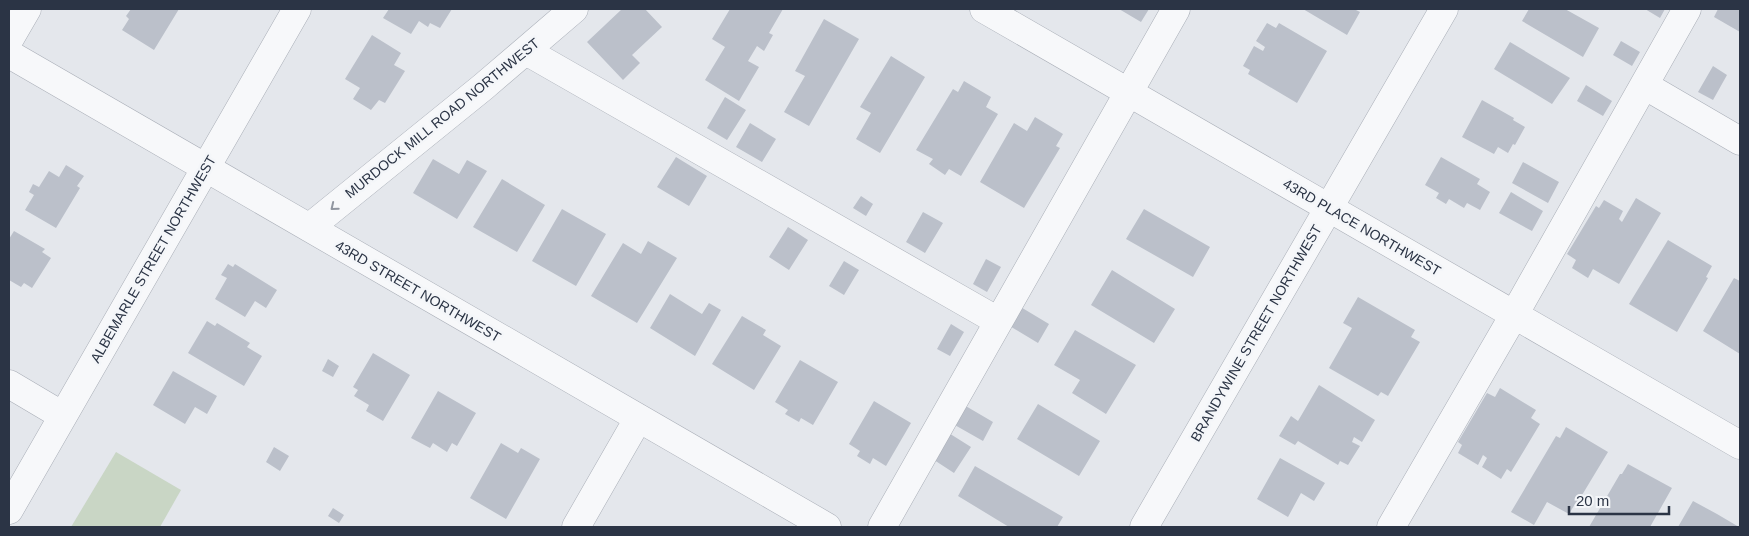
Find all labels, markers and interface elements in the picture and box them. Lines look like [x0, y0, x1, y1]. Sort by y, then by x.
street label: MURDOCK MILL ROAD NORTHWEST [342, 34, 543, 201]
street label: ALBEMARLE STREET NORTHWEST [87, 152, 219, 366]
street label: 43RD PLACE NORTHWEST [1280, 175, 1444, 279]
one-way arrow [331, 201, 340, 209]
street label: BRANDYWINE STREET NORTHWEST [1187, 221, 1325, 444]
street label: 43RD STREET NORTHWEST [332, 237, 504, 345]
scale bar [1569, 484, 1669, 516]
text: 20 m [1576, 492, 1609, 509]

